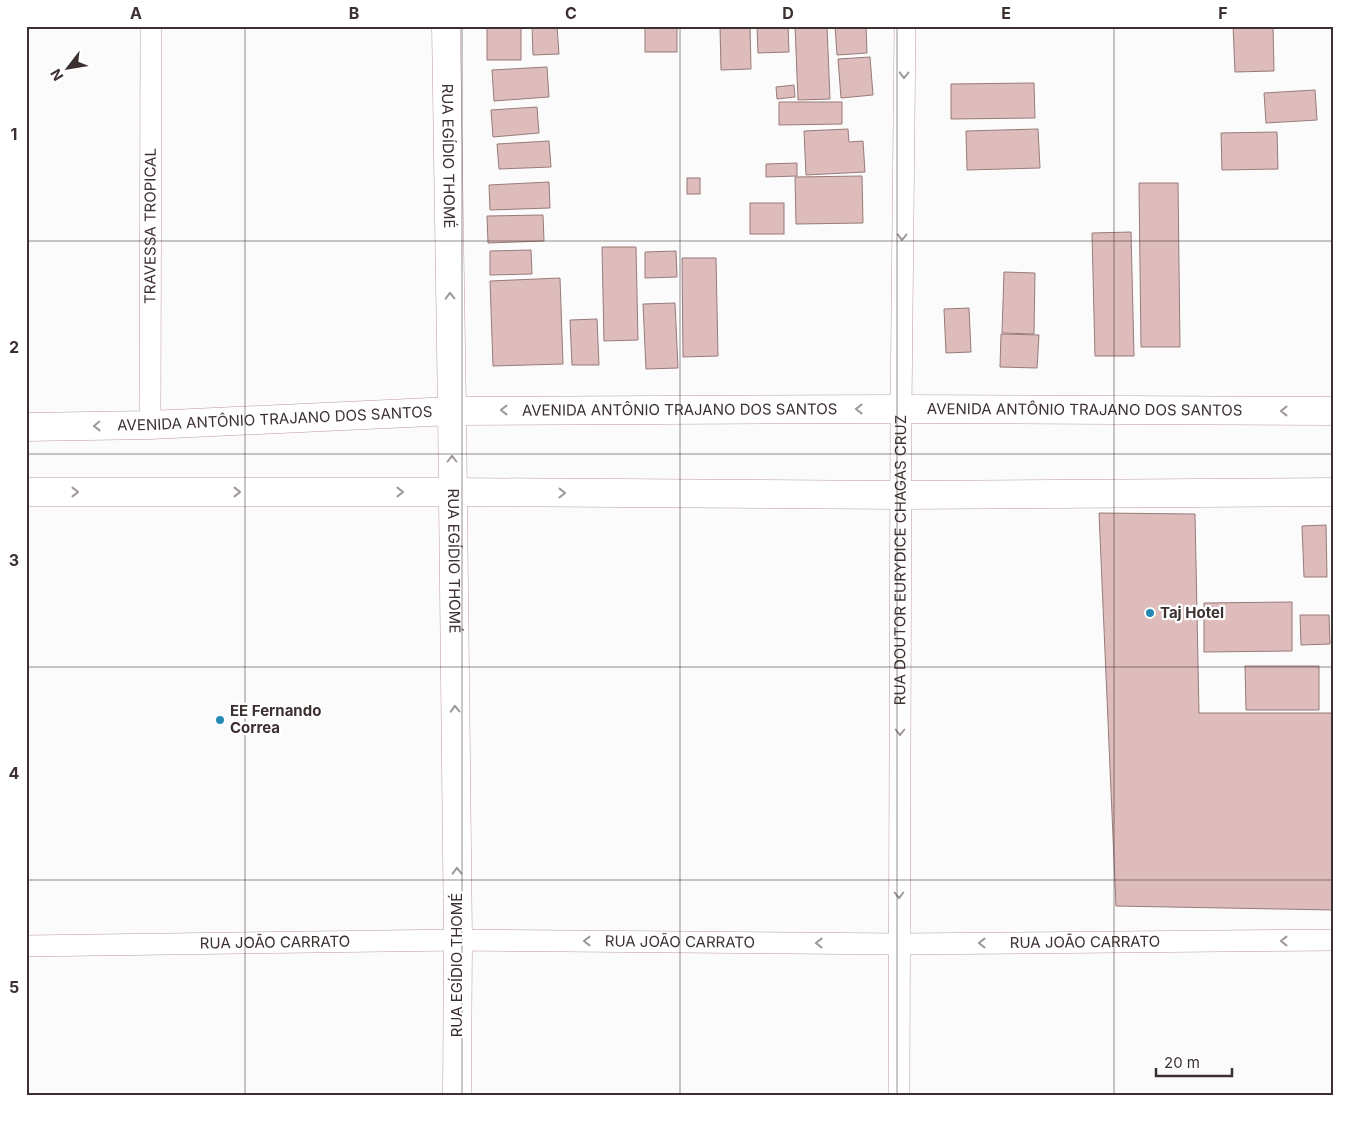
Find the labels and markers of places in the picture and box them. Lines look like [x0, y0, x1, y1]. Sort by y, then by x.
place label: Taj Hotel [1160, 603, 1224, 622]
marker: Taj Hotel [1144, 607, 1156, 619]
place label: EE Fernando Correa [230, 701, 321, 737]
marker: EE Fernando Correa [214, 714, 226, 726]

